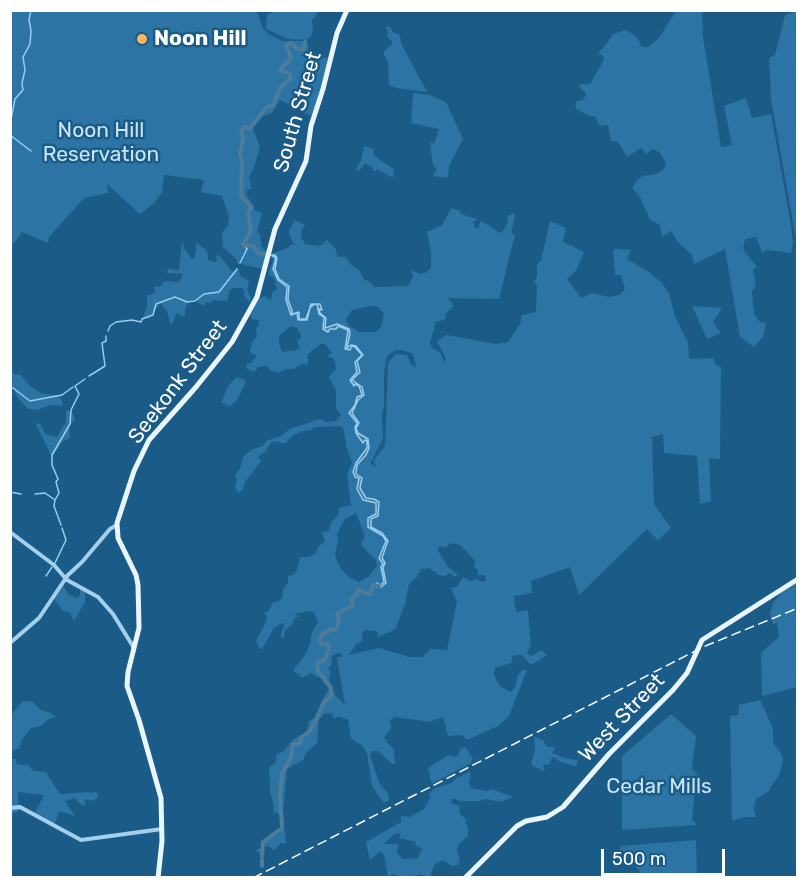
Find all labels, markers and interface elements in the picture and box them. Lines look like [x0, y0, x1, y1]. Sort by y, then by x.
place label: Noon Hill [154, 26, 246, 52]
marker: Noon Hill [135, 32, 149, 46]
street label: South Street [269, 49, 327, 175]
park label: Noon Hill Reservation [43, 118, 159, 168]
street label: Seekonk Street [123, 315, 233, 449]
street label: West Street [574, 669, 670, 767]
park label: Cedar Mills [606, 774, 712, 800]
scale bar [604, 837, 728, 875]
text: 500 m [612, 848, 666, 870]

